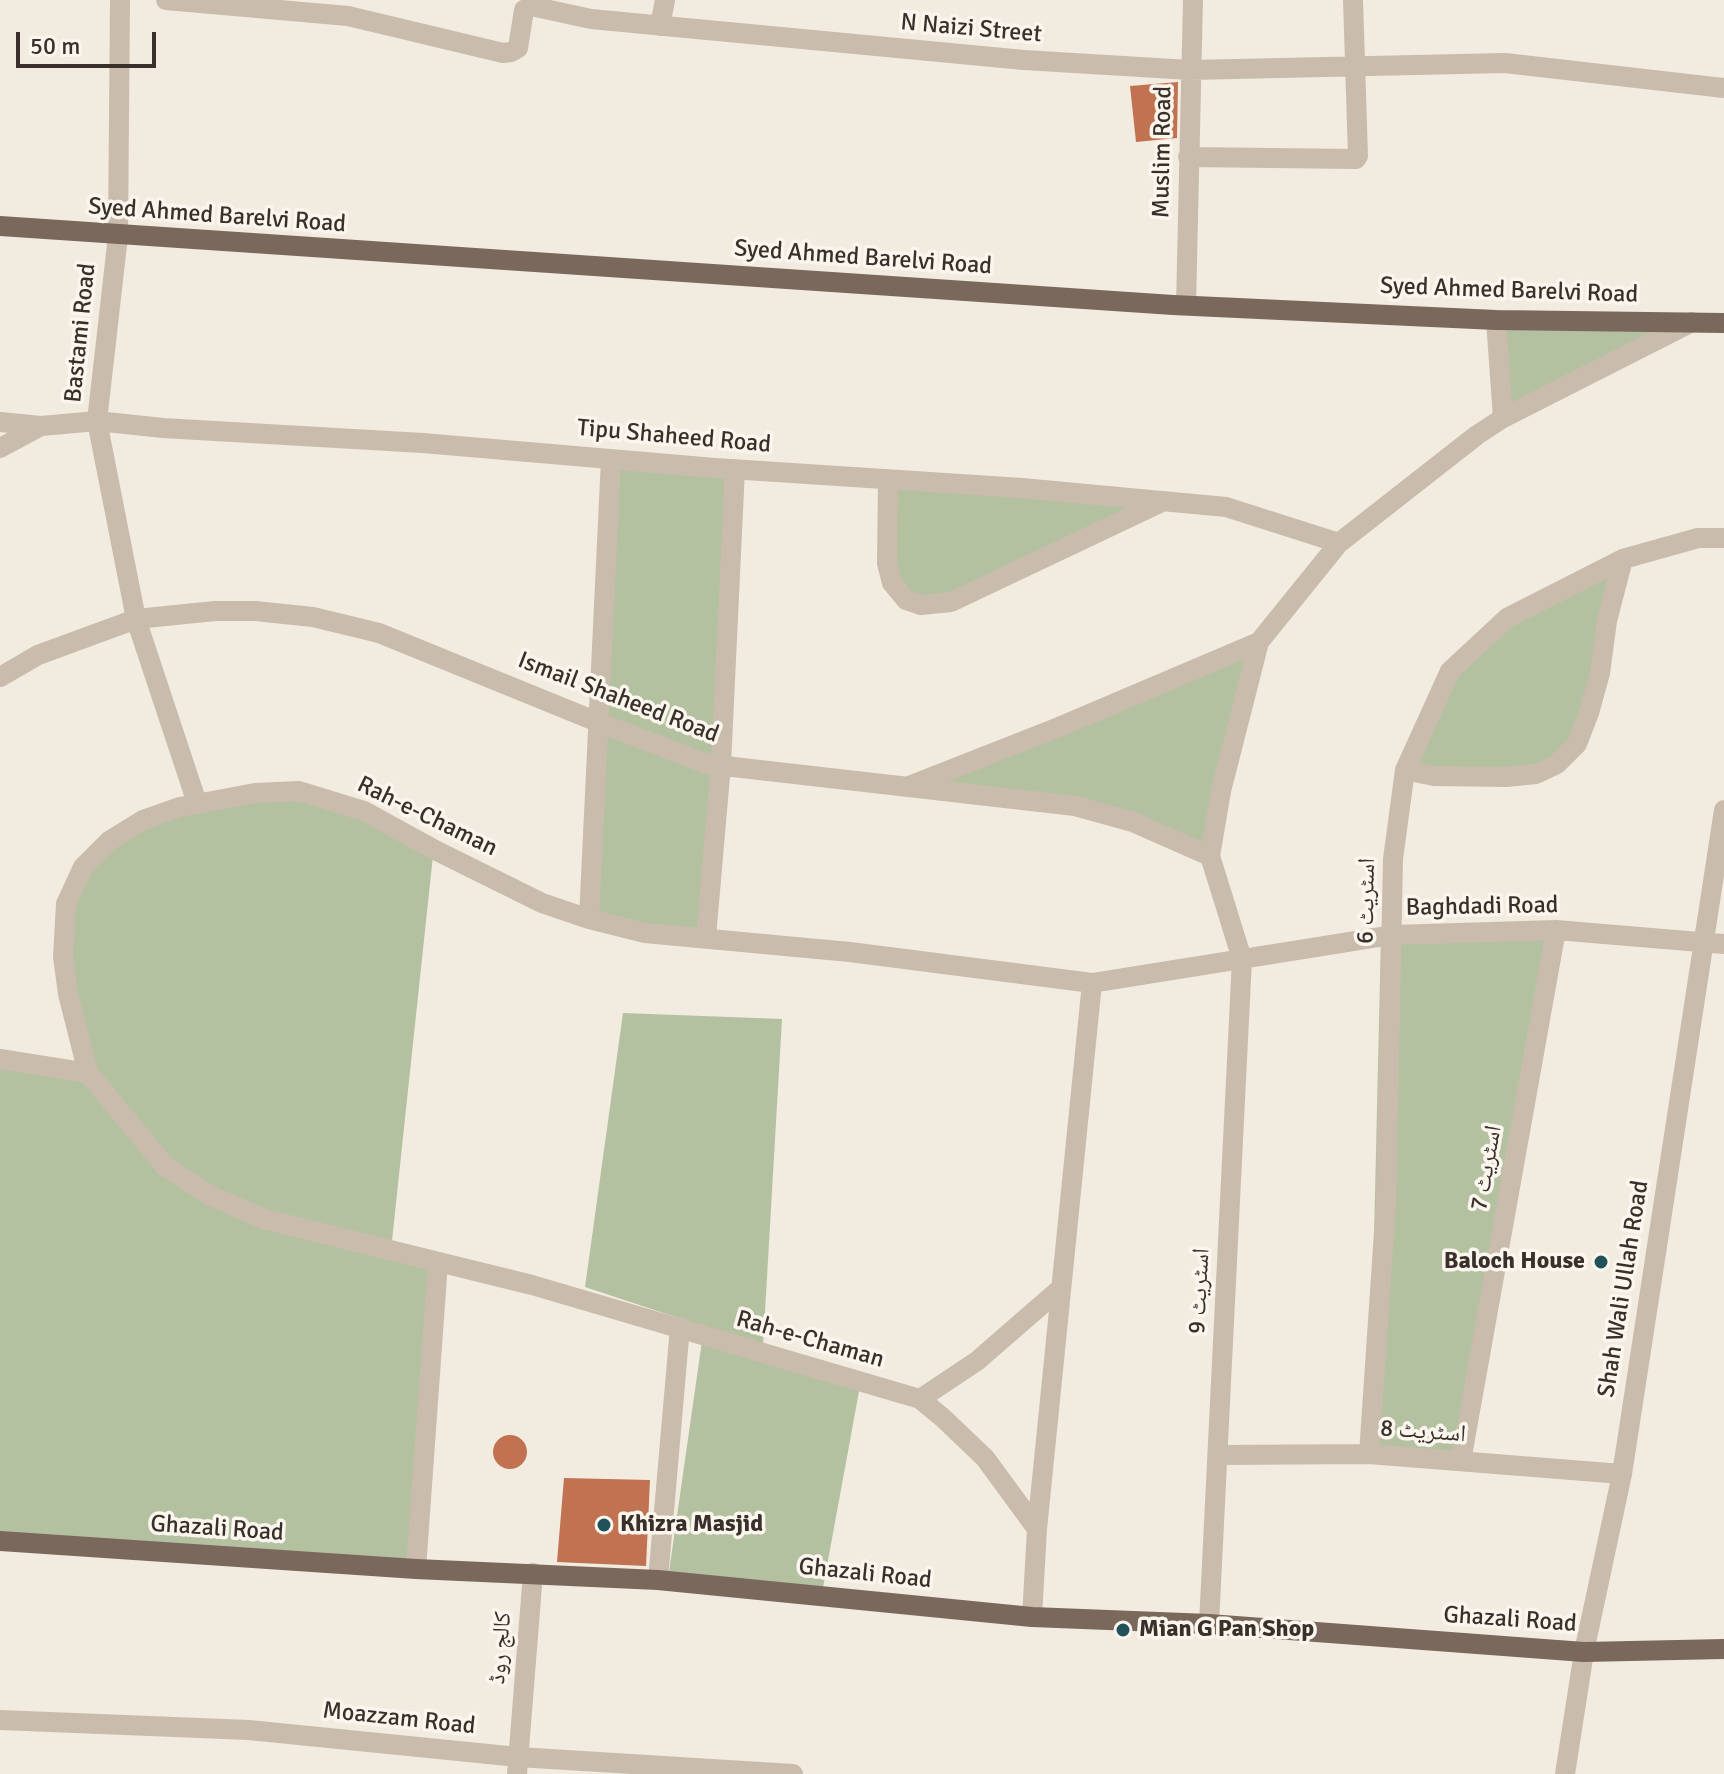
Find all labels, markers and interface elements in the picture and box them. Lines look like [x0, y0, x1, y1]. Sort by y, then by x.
street label: N Naizi Street [899, 8, 1043, 50]
scale bar [20, 16, 160, 66]
text: 50 m [30, 31, 80, 61]
street label: Muslim Road [1147, 86, 1179, 218]
street label: Syed Ahmed Barelvi Road [87, 193, 347, 239]
street label: Syed Ahmed Barelvi Road [733, 235, 993, 281]
street label: Bastami Road [59, 262, 103, 404]
street label: Syed Ahmed Barelvi Road [1379, 272, 1639, 310]
street label: Tipu Shaheed Road [576, 414, 772, 460]
street label: Ismail Shaheed Road [514, 646, 722, 750]
street label: Rah-e-Chaman [352, 771, 502, 863]
street label: اسٹریٹ 6 [1352, 858, 1382, 944]
street label: Baghdadi Road [1405, 891, 1559, 923]
street label: اسٹریٹ 7 [1465, 1123, 1509, 1213]
street label: Shah Wali Ullah Road [1593, 1179, 1655, 1399]
street label: اسٹریٹ 9 [1183, 1247, 1217, 1335]
place label: Baloch House [1444, 1248, 1585, 1276]
marker: Baloch House [1592, 1253, 1610, 1271]
street label: Rah-e-Chaman [733, 1305, 887, 1375]
street label: اسٹریٹ 8 [1379, 1415, 1467, 1449]
street label: Ghazali Road [149, 1510, 285, 1548]
place label: Khizra Masjid [620, 1511, 763, 1539]
marker: Khizra Masjid [595, 1516, 613, 1534]
street label: Ghazali Road [797, 1553, 933, 1595]
street label: Ghazali Road [1442, 1601, 1578, 1639]
street label: کالج روڈ [483, 1610, 519, 1686]
place label: Mian G Pan Shop [1139, 1616, 1314, 1644]
marker: Mian G Pan Shop [1114, 1621, 1132, 1639]
street label: Moazzam Road [321, 1697, 477, 1741]

